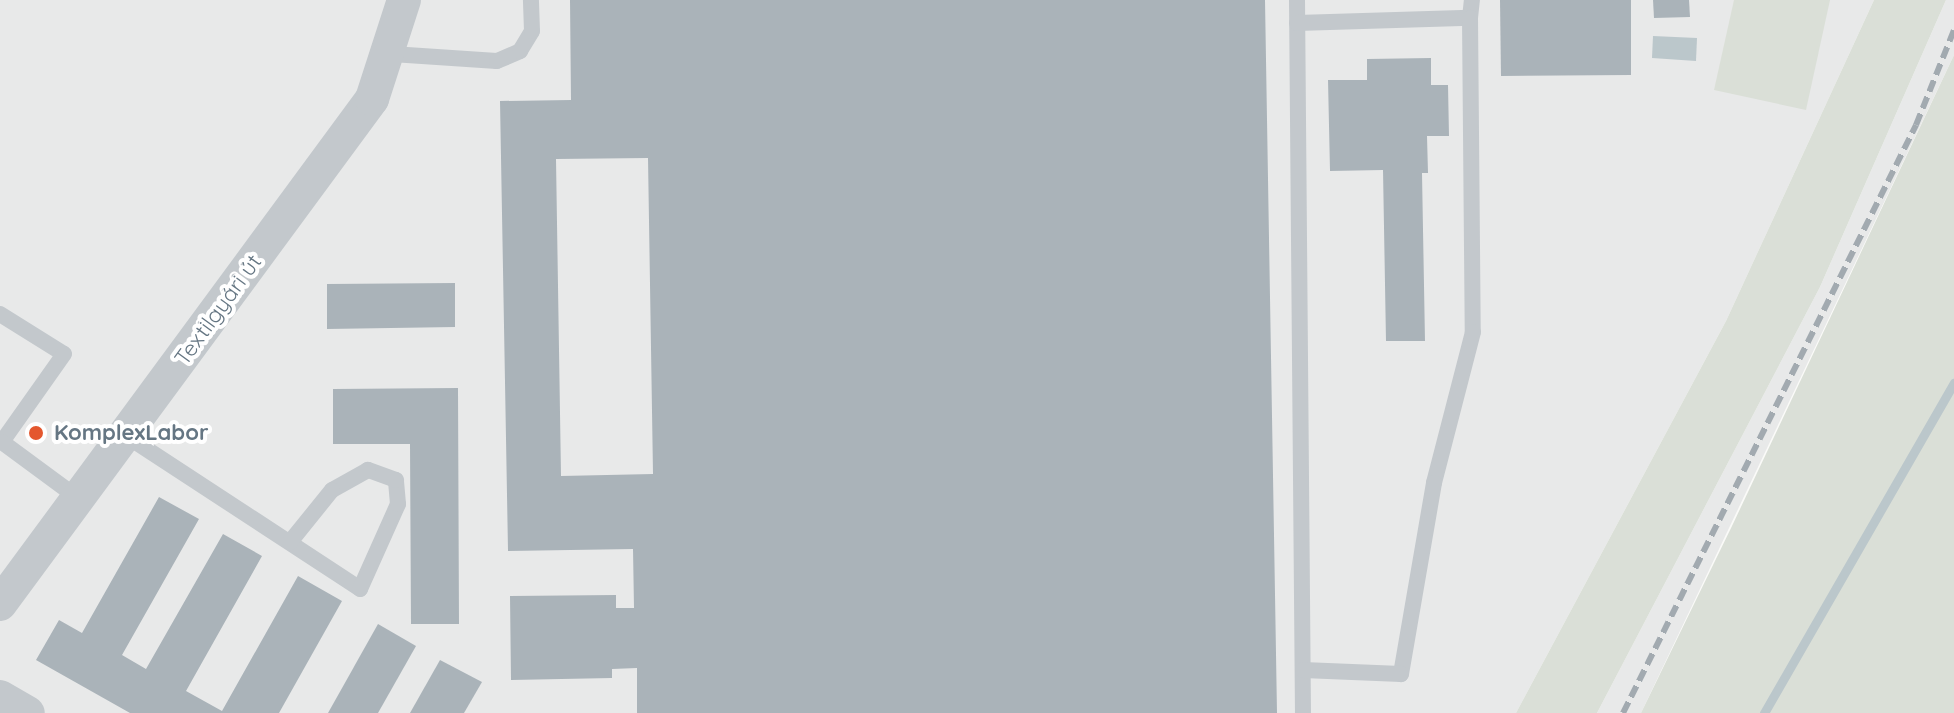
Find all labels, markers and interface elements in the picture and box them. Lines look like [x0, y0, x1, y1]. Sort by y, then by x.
street label: Textilgyári út [169, 250, 267, 370]
place label: KomplexLabor [54, 420, 208, 446]
marker: KomplexLabor [25, 422, 47, 444]

